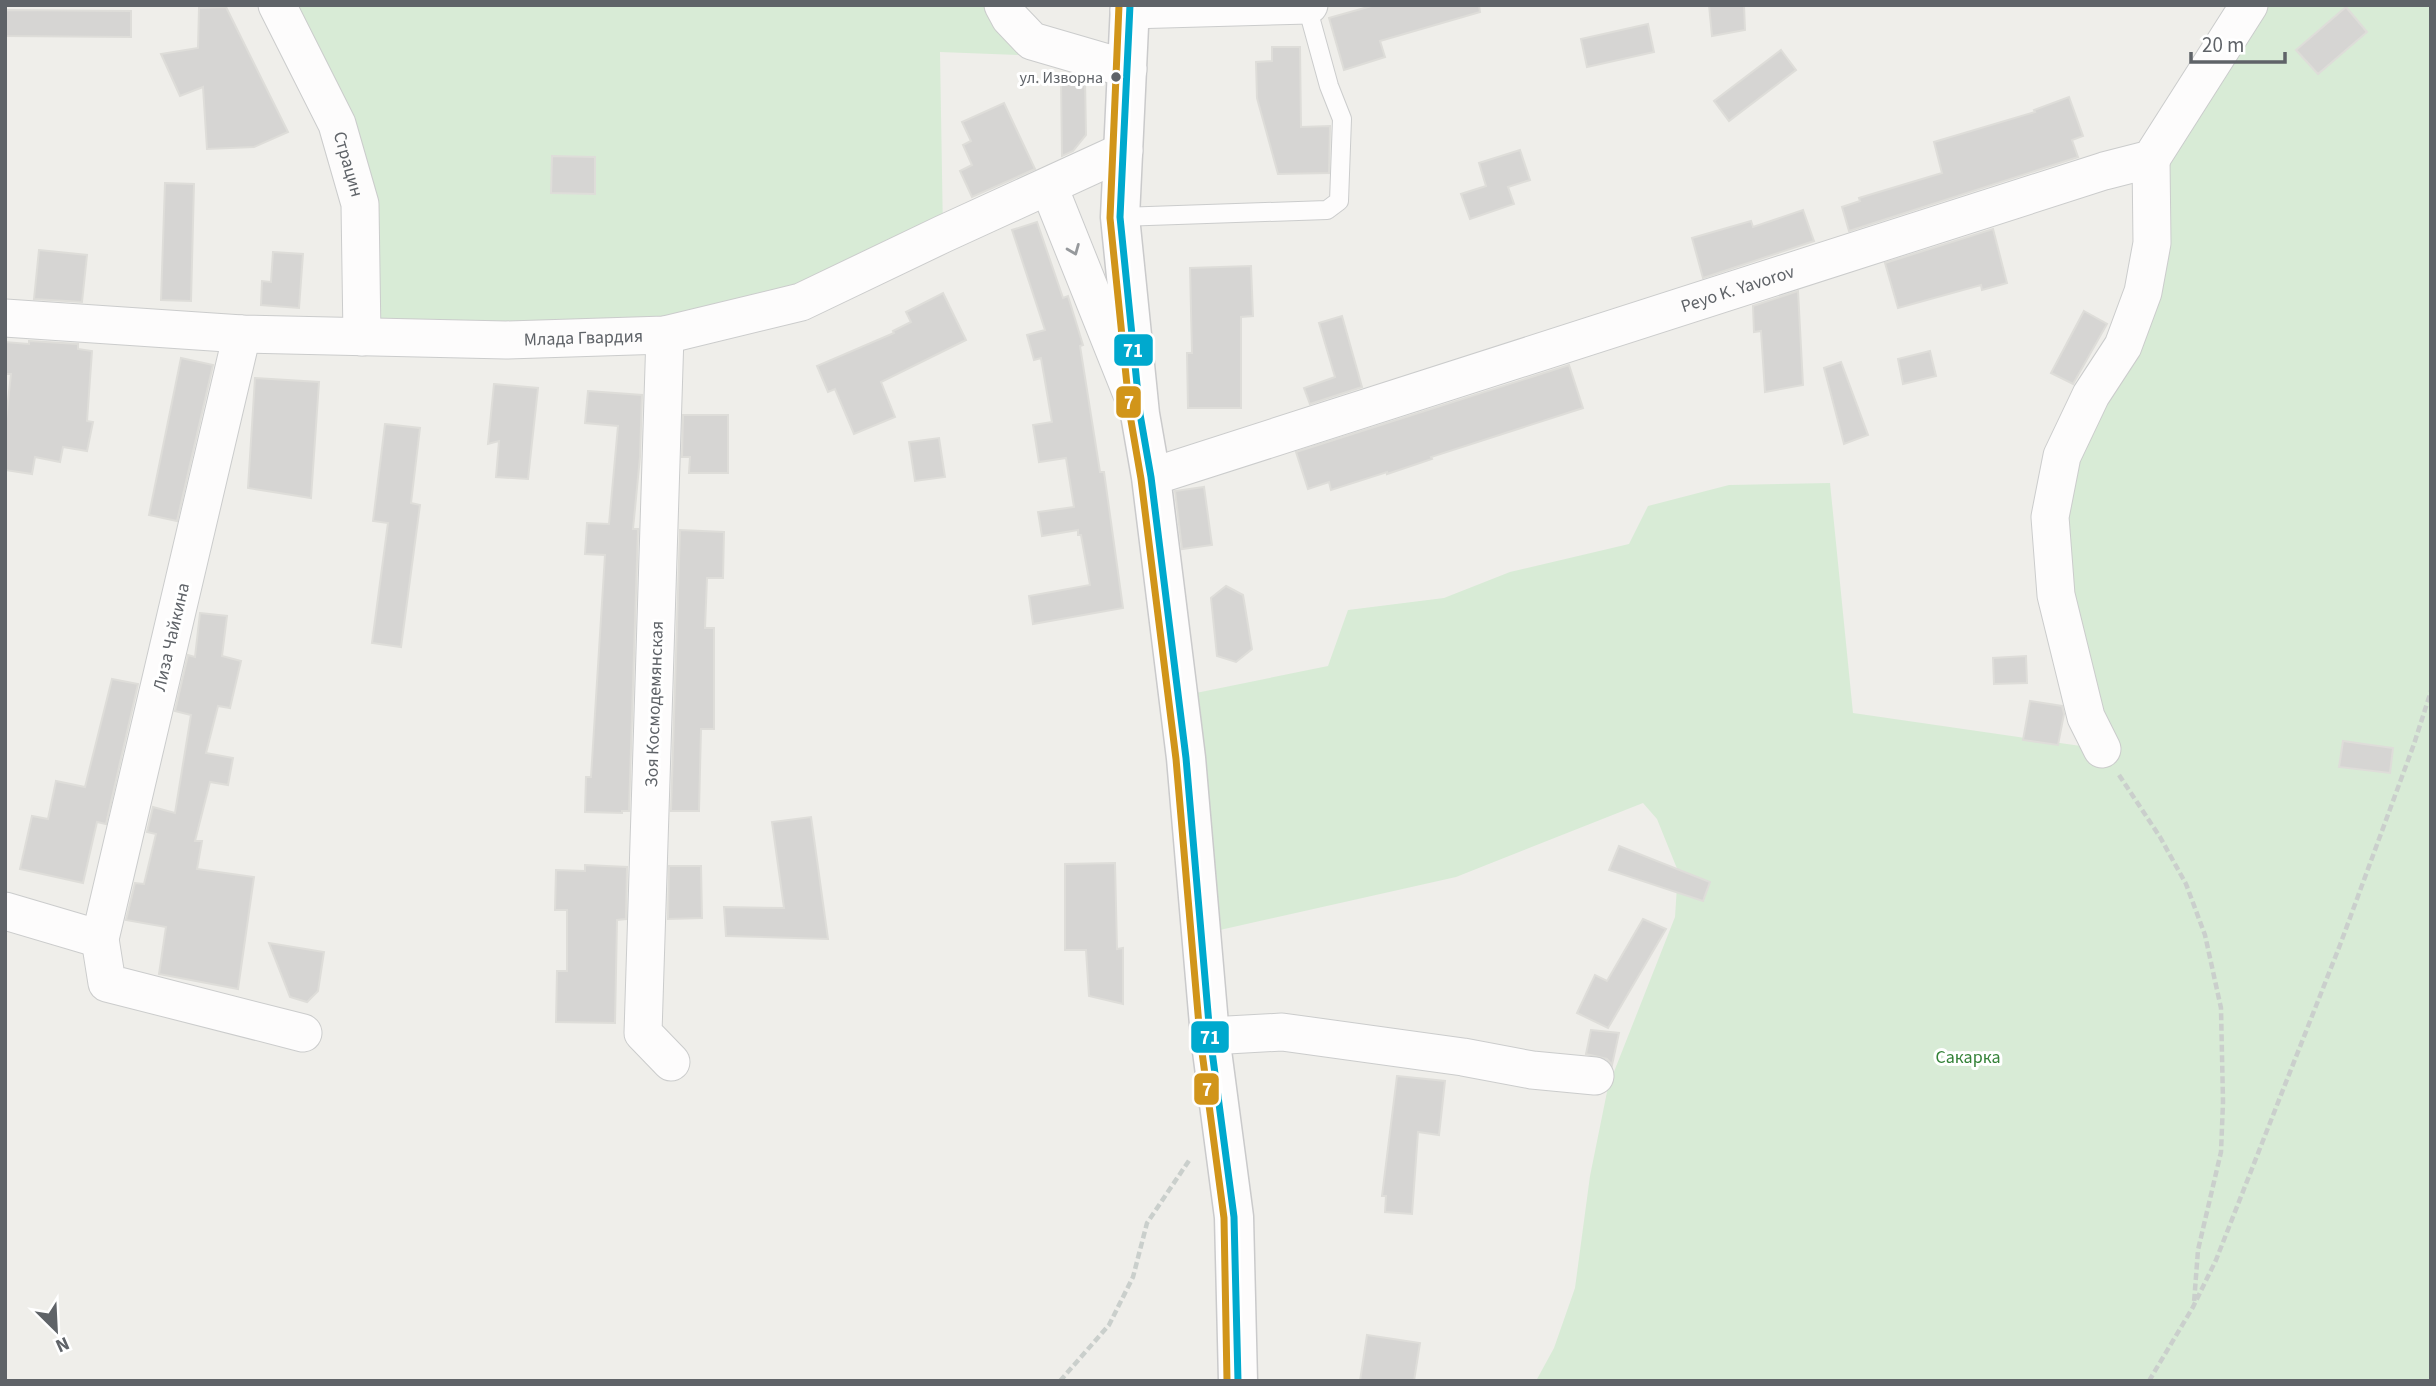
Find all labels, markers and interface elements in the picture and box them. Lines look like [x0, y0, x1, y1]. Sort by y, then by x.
scale bar [2191, 21, 2286, 65]
text: 20 m [2202, 30, 2244, 60]
place label: ул. Изворна [1019, 67, 1103, 89]
marker: ул. Изворна [1109, 70, 1123, 84]
street label: Страцин [327, 128, 369, 200]
one-way arrow [1066, 243, 1080, 256]
street label: Peyo K. Yavorov [1678, 259, 1798, 319]
street label: Млада Гвардия [523, 324, 643, 352]
line badge: 71 [1113, 333, 1154, 367]
text: 71 [1123, 338, 1143, 365]
line badge: 7 [1115, 385, 1142, 419]
text: 7 [1124, 390, 1134, 417]
street label: Лиза Чайкина [147, 580, 196, 694]
street label: Зоя Космодемянская [639, 620, 670, 788]
line badge: 71 [1190, 1020, 1230, 1054]
text: 71 [1200, 1025, 1220, 1052]
park label: Сакарка [1936, 1045, 2000, 1070]
line badge: 7 [1193, 1072, 1220, 1106]
text: 7 [1202, 1077, 1212, 1104]
north arrow [21, 1295, 91, 1365]
text: N [51, 1329, 74, 1359]

